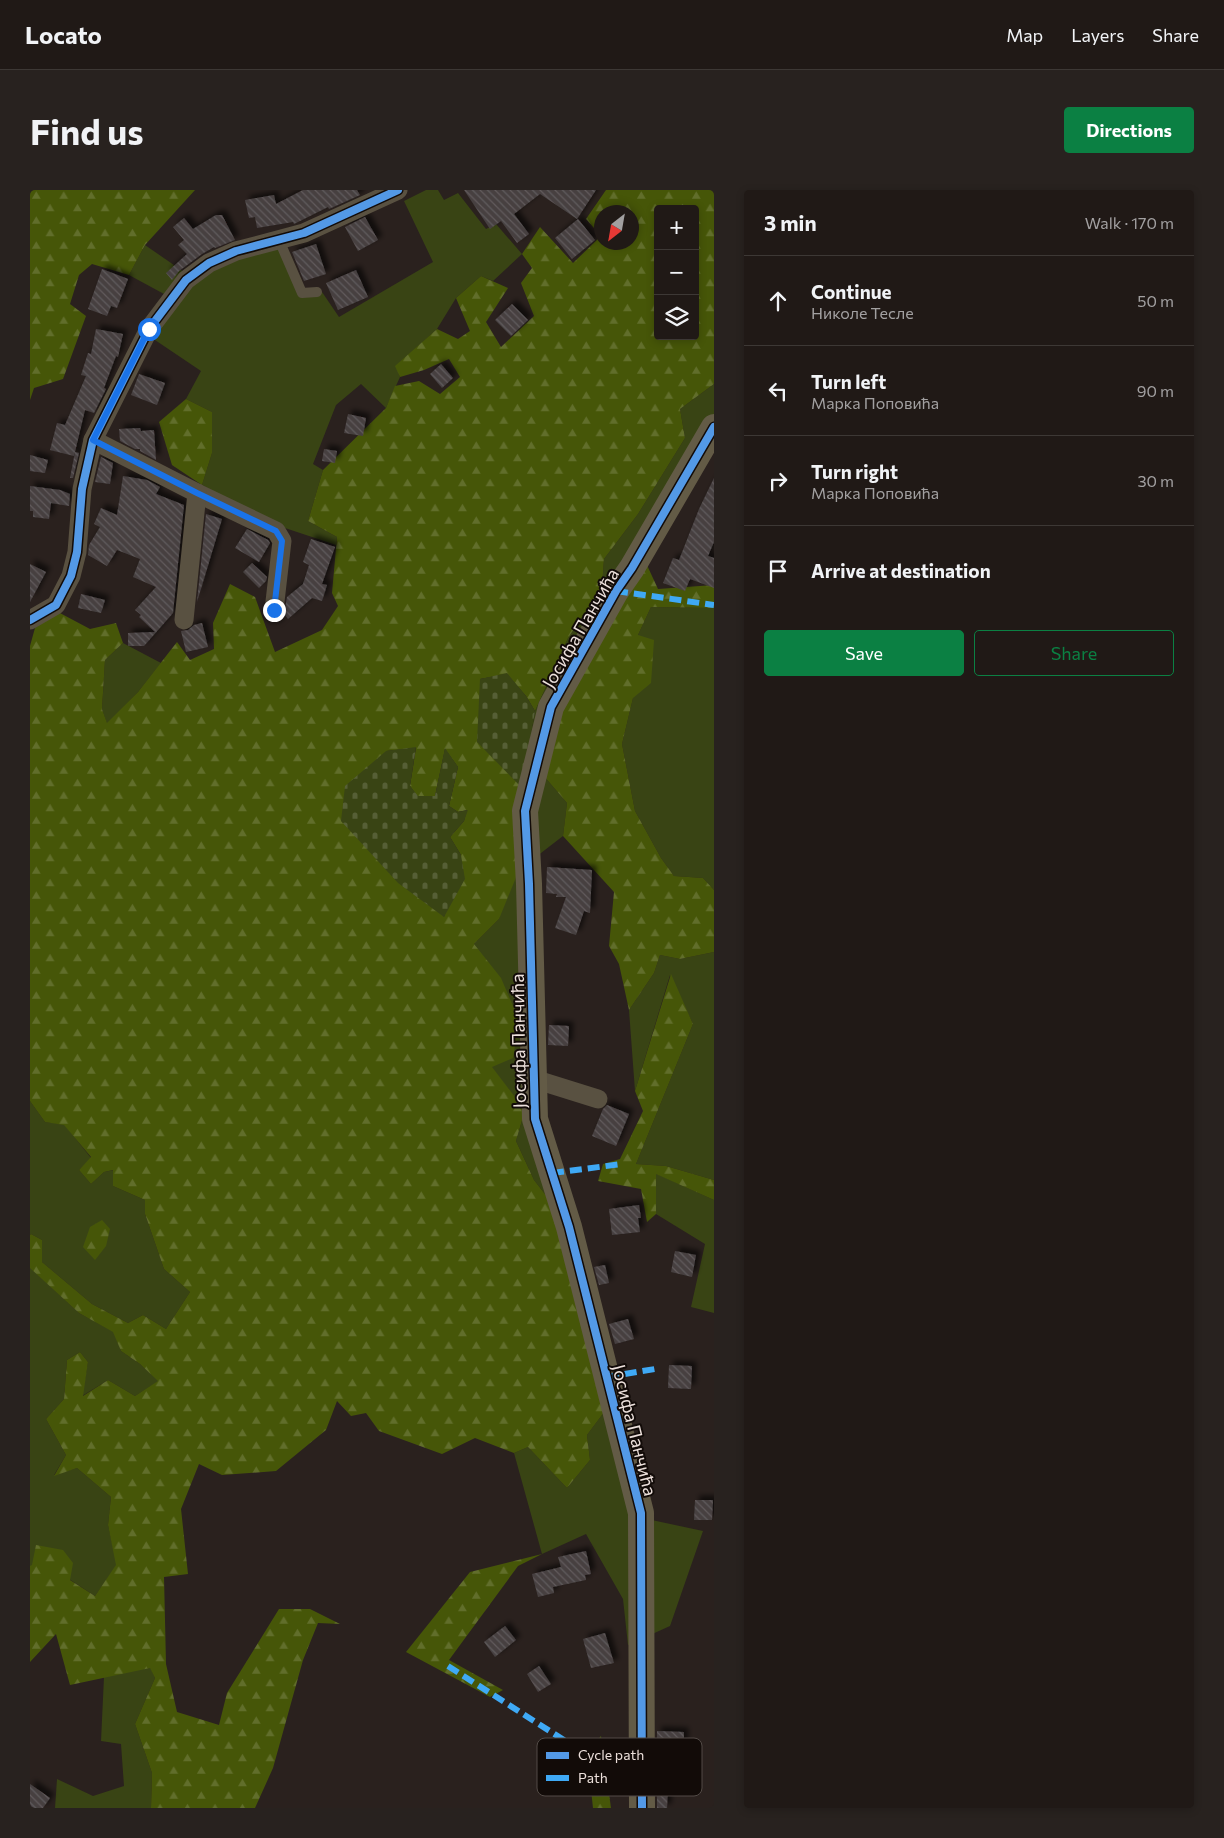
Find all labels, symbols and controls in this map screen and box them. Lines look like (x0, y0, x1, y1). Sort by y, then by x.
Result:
text: Locato (25, 20, 102, 49)
text: Map (1006, 24, 1043, 46)
text: Layers (1071, 24, 1124, 46)
text: Share (1152, 24, 1199, 46)
button: Directions (1064, 107, 1194, 153)
text: Find us (30, 109, 144, 152)
north arrow (594, 205, 639, 250)
map controls (654, 205, 699, 340)
button: + (654, 205, 699, 250)
text: 3 min (764, 210, 817, 235)
text: Walk · 170 m (1085, 213, 1174, 232)
button: − (654, 250, 699, 295)
text: Continue (811, 280, 891, 303)
icon: ahead (764, 287, 792, 315)
text: 50 m (1137, 291, 1174, 310)
button: layers (654, 295, 699, 340)
text: Николе Тесле (811, 303, 914, 322)
route start (138, 318, 161, 341)
text: Turn left (811, 370, 886, 393)
icon: left (764, 377, 792, 405)
text: 90 m (1137, 381, 1174, 400)
text: Марка Поповића (811, 393, 939, 412)
text: Turn right (811, 460, 898, 483)
icon: right (764, 467, 792, 495)
text: 30 m (1137, 471, 1174, 490)
text: Марка Поповића (811, 483, 939, 502)
icon: arrive (764, 557, 792, 585)
text: Arrive at destination (811, 559, 991, 582)
street label: Јосифа Панчића (537, 564, 623, 692)
route end (263, 599, 286, 622)
button: Save (764, 630, 964, 676)
button: Share (974, 630, 1174, 676)
street label: Јосифа Панчића (506, 973, 530, 1109)
street label: Јосифа Панчића (608, 1362, 662, 1498)
legend (537, 1738, 702, 1796)
text: Cycle path (578, 1746, 644, 1763)
text: Path (578, 1769, 608, 1786)

